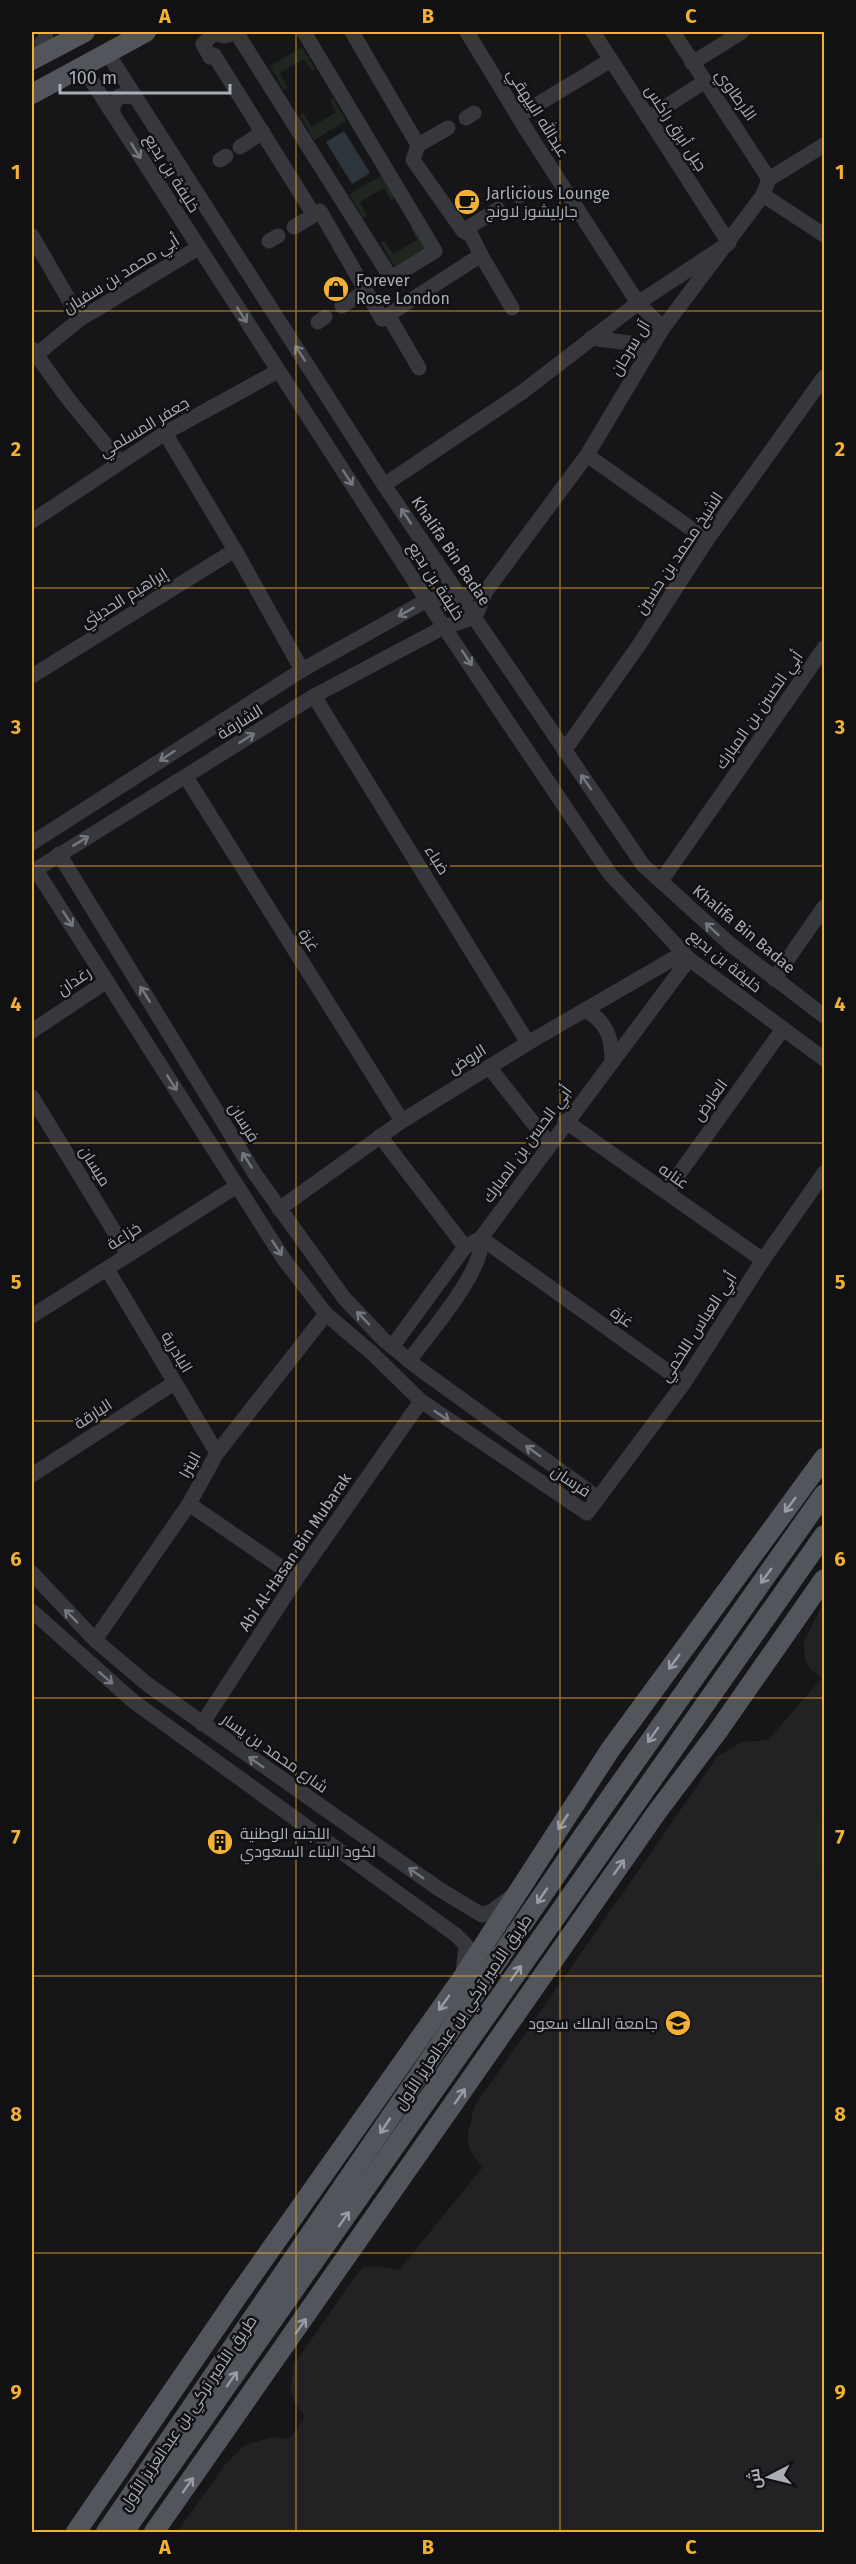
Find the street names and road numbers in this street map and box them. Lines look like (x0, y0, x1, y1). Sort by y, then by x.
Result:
street label: عبدالله البيهقي (500, 65, 574, 163)
street label: الأرطاوي (708, 66, 761, 127)
street label: جبل أبرق راكس (640, 81, 711, 175)
street label: خليفة بن بديع (139, 130, 204, 217)
street label: أبي محمد بن سفيان (59, 231, 185, 321)
street label: آل سرحان (606, 316, 655, 380)
street label: جعفر المسلمي (96, 393, 194, 465)
street label: الشيخ محمد بن حسين (631, 488, 729, 619)
street label: Khalifa Bin Badae (407, 493, 495, 609)
street label: خليفة بن بديع (402, 538, 468, 625)
street label: إبراهيم الحديثي (77, 564, 173, 636)
street label: أبي الحسن بن المبارك (711, 647, 810, 775)
street label: الشارقة (214, 701, 266, 743)
street label: ضباء (421, 842, 453, 878)
street label: Khalifa Bin Badae (689, 881, 799, 977)
street label: غزة (295, 925, 323, 955)
street label: خليفة بن بديع (683, 926, 766, 998)
street label: رغدان (53, 963, 95, 1000)
street label: الروض (444, 1040, 490, 1079)
street label: العارض (689, 1075, 732, 1125)
street label: أبي الحسن بن المبارك (478, 1082, 579, 1208)
street label: فرسان (224, 1099, 263, 1146)
street label: ميسان (74, 1142, 115, 1190)
street label: عنابه (655, 1159, 693, 1193)
street label: خزاعة (103, 1218, 145, 1254)
street label: أبي العباس اللخمي (655, 1269, 744, 1388)
street label: غزة (607, 1302, 637, 1332)
street label: البادرية (157, 1328, 197, 1376)
street label: البارقة (71, 1395, 115, 1433)
street label: البترا (175, 1448, 205, 1482)
street label: فرسان (547, 1461, 594, 1502)
street label: Abi Al-Hasan Bin Mubarak (235, 1469, 356, 1635)
street label: شارع محمد بن يسار (216, 1709, 332, 1798)
street label: طريق الأمير تركي بن عبدالعزيز الأول (390, 1911, 539, 2116)
street label: طريق الأمير تركي بن عبدالعزيز الأول (115, 2312, 264, 2517)

